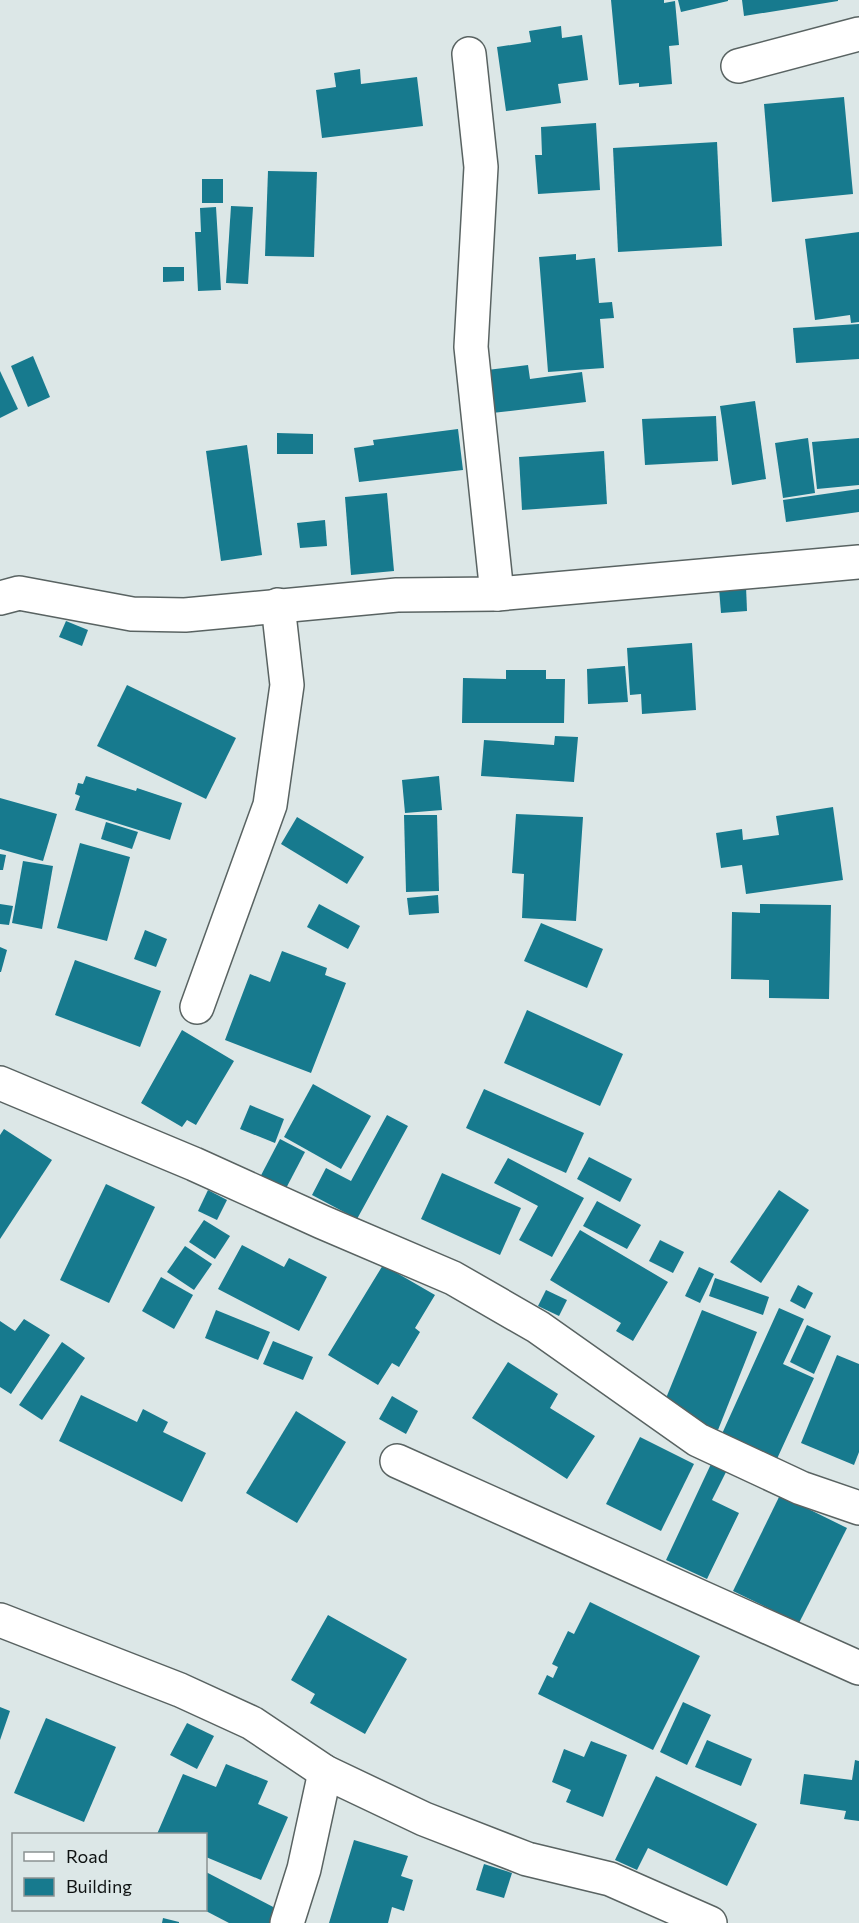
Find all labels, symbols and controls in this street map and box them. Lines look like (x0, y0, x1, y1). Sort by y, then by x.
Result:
legend (12, 1833, 207, 1911)
text: Road (66, 1845, 108, 1867)
text: Building (66, 1875, 132, 1897)

